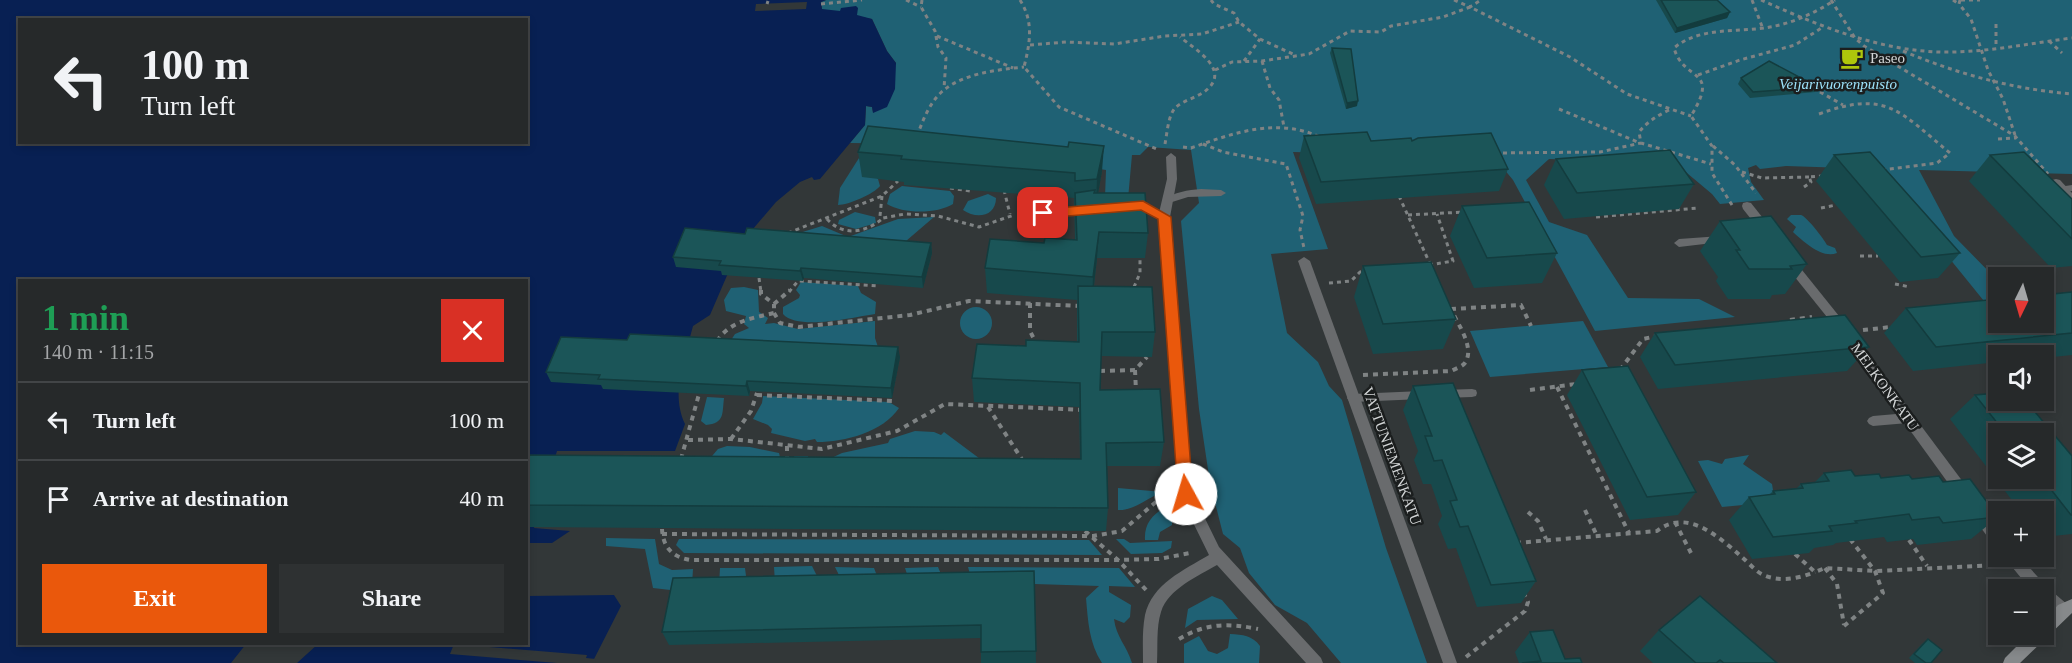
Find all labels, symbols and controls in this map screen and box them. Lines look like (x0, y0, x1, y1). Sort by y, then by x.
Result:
icon: left (42, 42, 120, 120)
text: 100 m (141, 42, 250, 88)
cafe icon: Paseo (1839, 45, 1865, 71)
place label: Paseo (1870, 50, 1905, 66)
park label: Veijarivuorenpuisto (1779, 76, 1897, 92)
text: Turn left (141, 91, 235, 121)
pin (1017, 187, 1068, 238)
icon: arrive (1026, 196, 1059, 229)
north arrow (1988, 267, 2054, 333)
map controls (1988, 267, 2054, 645)
text: 1 min (42, 298, 129, 338)
button: close (441, 299, 504, 362)
street label: MELKONKATU (1848, 340, 1922, 434)
text: 140 m · 11:15 (42, 341, 154, 363)
button: sound (1988, 345, 2054, 411)
street label: VATTUNIEMENKATU (1360, 385, 1424, 527)
icon: left (42, 405, 75, 438)
text: Turn left (93, 408, 176, 433)
text: 100 m (448, 408, 504, 433)
button: layers (1988, 423, 2054, 489)
position arrow (1154, 462, 1218, 526)
icon: arrive (42, 483, 75, 516)
text: Arrive at destination (93, 486, 289, 511)
text: 40 m (459, 486, 504, 511)
button: + (1988, 501, 2054, 567)
button: Exit (42, 564, 267, 633)
button: Share (279, 564, 504, 633)
button: − (1988, 579, 2054, 645)

